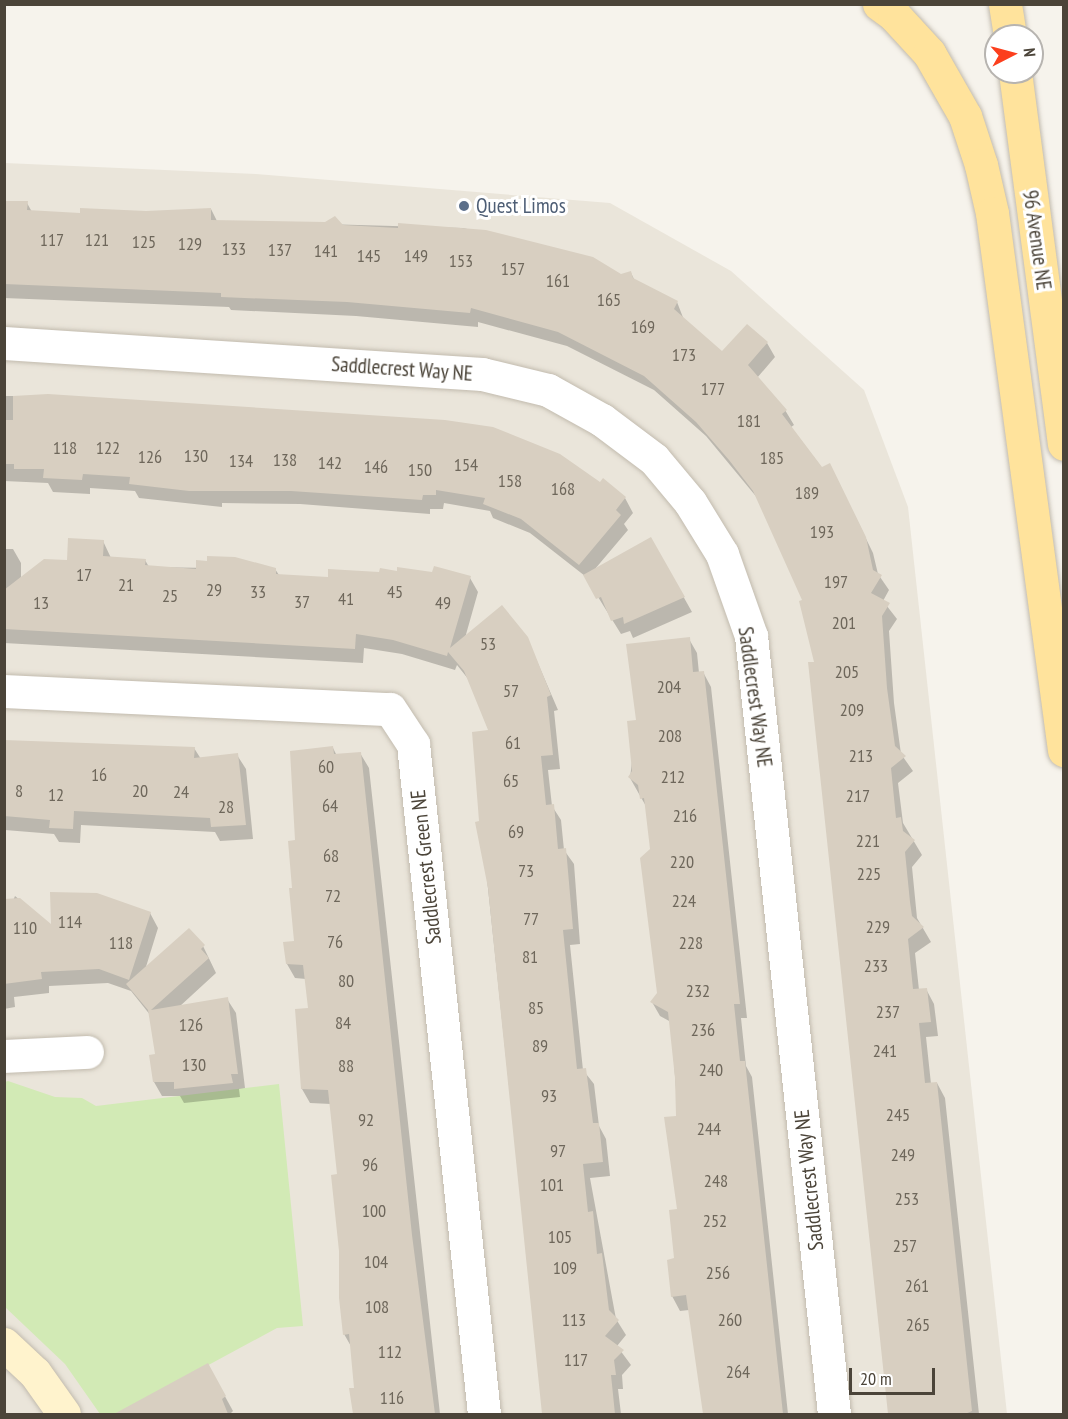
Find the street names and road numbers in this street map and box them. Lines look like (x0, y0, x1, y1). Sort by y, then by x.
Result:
street label: 96 Avenue NE (1017, 188, 1057, 292)
street label: Saddlecrest Way NE (330, 351, 474, 387)
street label: Saddlecrest Way NE (733, 625, 777, 769)
street label: Saddlecrest Green NE (405, 788, 447, 946)
street label: Saddlecrest Way NE (789, 1108, 829, 1252)

